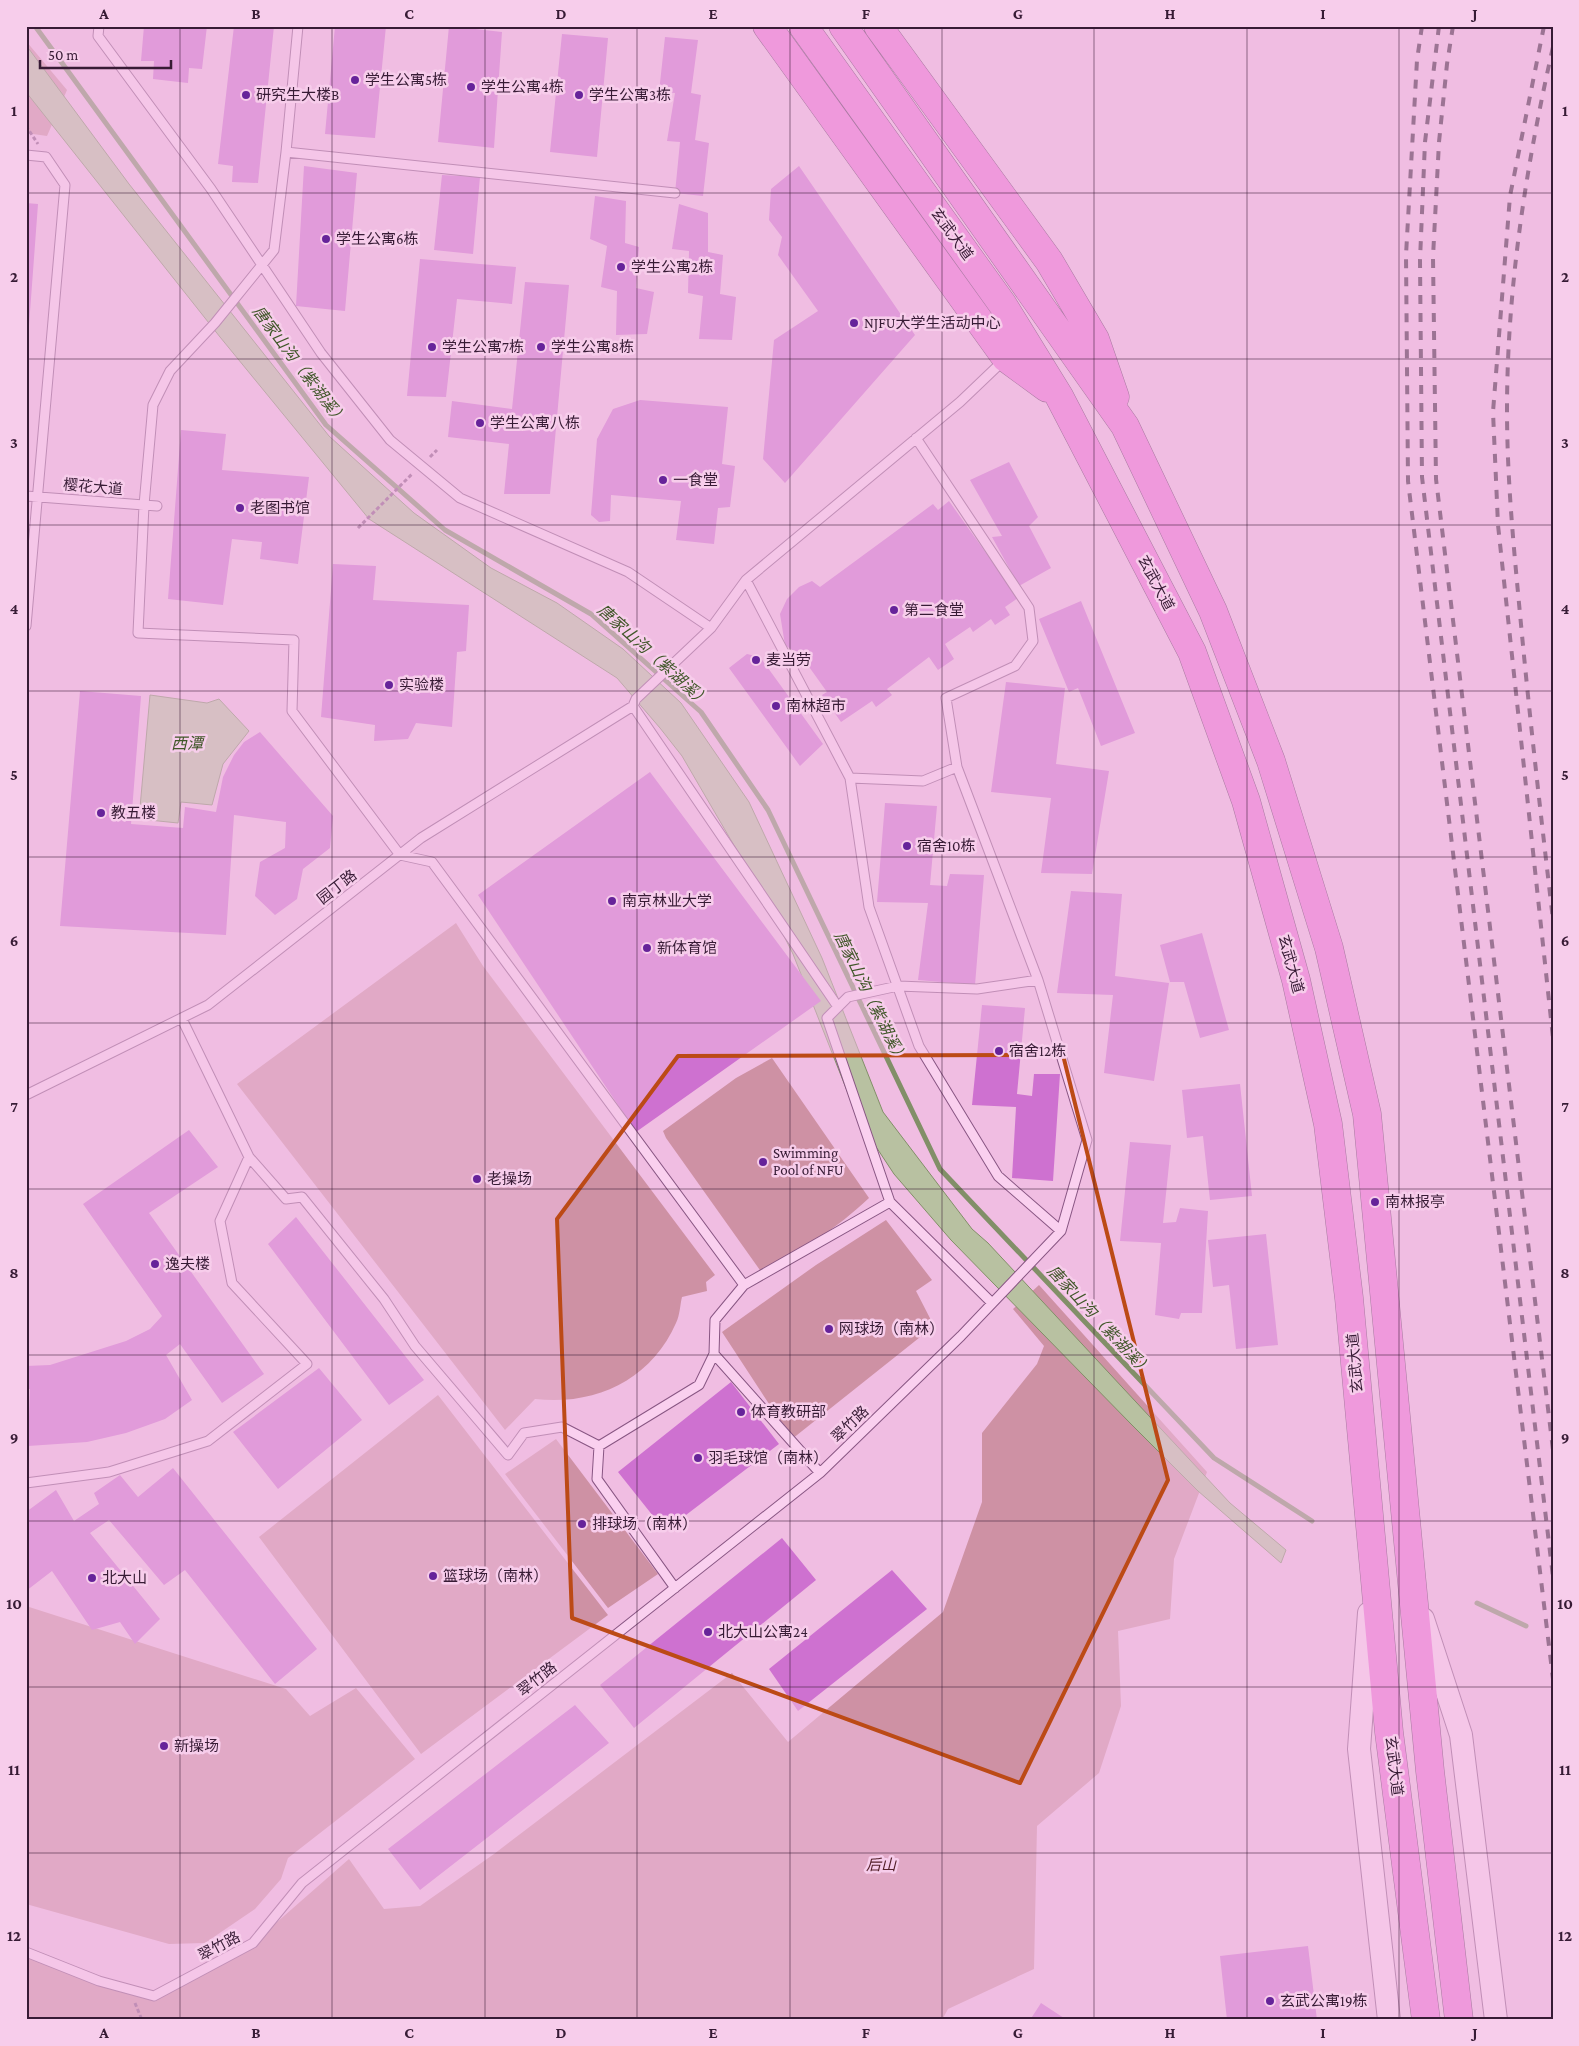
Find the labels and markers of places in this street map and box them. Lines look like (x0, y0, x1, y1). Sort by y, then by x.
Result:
place label: 学生公寓5栋 (365, 71, 447, 88)
marker: 学生公寓5栋 (349, 74, 361, 86)
place label: 学生公寓4栋 (481, 78, 564, 95)
marker: 学生公寓4栋 (465, 81, 477, 93)
place label: 学生公寓3栋 (589, 86, 671, 103)
place label: 研究生大楼B (256, 87, 339, 103)
marker: 研究生大楼B (240, 89, 252, 101)
marker: 学生公寓3栋 (573, 89, 585, 101)
place label: 学生公寓6栋 (336, 230, 419, 247)
marker: 学生公寓6栋 (320, 233, 332, 245)
place label: 学生公寓2栋 (631, 258, 713, 275)
marker: 学生公寓2栋 (615, 261, 627, 273)
place label: NJFU大学生活动中心 (864, 315, 1000, 332)
marker: NJFU大学生活动中心 (848, 317, 860, 329)
place label: 学生公寓7栋 (442, 338, 524, 355)
place label: 学生公寓8栋 (551, 338, 634, 355)
marker: 学生公寓7栋 (426, 341, 438, 353)
marker: 学生公寓8栋 (535, 341, 547, 353)
place label: 学生公寓八栋 (490, 414, 580, 431)
marker: 学生公寓八栋 (474, 417, 486, 429)
place label: 一食堂 (673, 472, 718, 488)
marker: 一食堂 (657, 474, 669, 486)
place label: 老图书馆 (250, 500, 310, 516)
marker: 老图书馆 (234, 502, 246, 514)
place label: 第二食堂 (904, 602, 964, 618)
marker: 第二食堂 (888, 604, 900, 616)
place label: 麦当劳 (766, 652, 811, 668)
marker: 麦当劳 (750, 654, 762, 666)
place label: 实验楼 (399, 677, 444, 693)
marker: 实验楼 (383, 679, 395, 691)
place label: 南林超市 (786, 698, 846, 714)
marker: 南林超市 (770, 700, 782, 712)
place label: 教五楼 (111, 805, 156, 821)
marker: 教五楼 (95, 807, 107, 819)
place label: 宿舍10栋 (917, 837, 975, 854)
marker: 宿舍10栋 (901, 840, 913, 852)
place label: 南京林业大学 (622, 893, 712, 909)
marker: 南京林业大学 (606, 895, 618, 907)
place label: 新体育馆 (657, 940, 717, 956)
marker: 新体育馆 (641, 942, 653, 954)
place label: 宿舍12栋 (1009, 1042, 1066, 1059)
marker: 宿舍12栋 (993, 1045, 1005, 1057)
place label: Swimming Pool of NFU (773, 1145, 844, 1178)
marker: Swimming Pool of NFU (757, 1156, 769, 1168)
place label: 老操场 (487, 1171, 532, 1187)
marker: 老操场 (471, 1173, 483, 1185)
place label: 南林报亭 (1385, 1194, 1445, 1210)
marker: 南林报亭 (1369, 1196, 1381, 1208)
place label: 逸夫楼 (165, 1256, 210, 1272)
marker: 逸夫楼 (149, 1258, 161, 1270)
place label: 网球场（南林） (839, 1321, 944, 1337)
marker: 网球场（南林） (823, 1323, 835, 1335)
place label: 体育教研部 (751, 1404, 826, 1420)
marker: 体育教研部 (735, 1406, 747, 1418)
place label: 羽毛球馆（南林） (708, 1450, 828, 1466)
marker: 羽毛球馆（南林） (692, 1452, 704, 1464)
place label: 排球场（南林） (592, 1516, 697, 1532)
marker: 排球场（南林） (576, 1518, 588, 1530)
place label: 篮球场（南林） (443, 1568, 548, 1584)
place label: 北大山 (102, 1569, 147, 1586)
marker: 篮球场（南林） (427, 1570, 439, 1582)
marker: 北大山 (86, 1572, 98, 1584)
place label: 北大山公寓24 (718, 1623, 808, 1640)
marker: 北大山公寓24 (702, 1626, 714, 1638)
place label: 新操场 (174, 1738, 219, 1754)
marker: 新操场 (158, 1740, 170, 1752)
place label: 玄武公寓19栋 (1280, 1992, 1368, 2009)
marker: 玄武公寓19栋 (1264, 1995, 1276, 2007)

